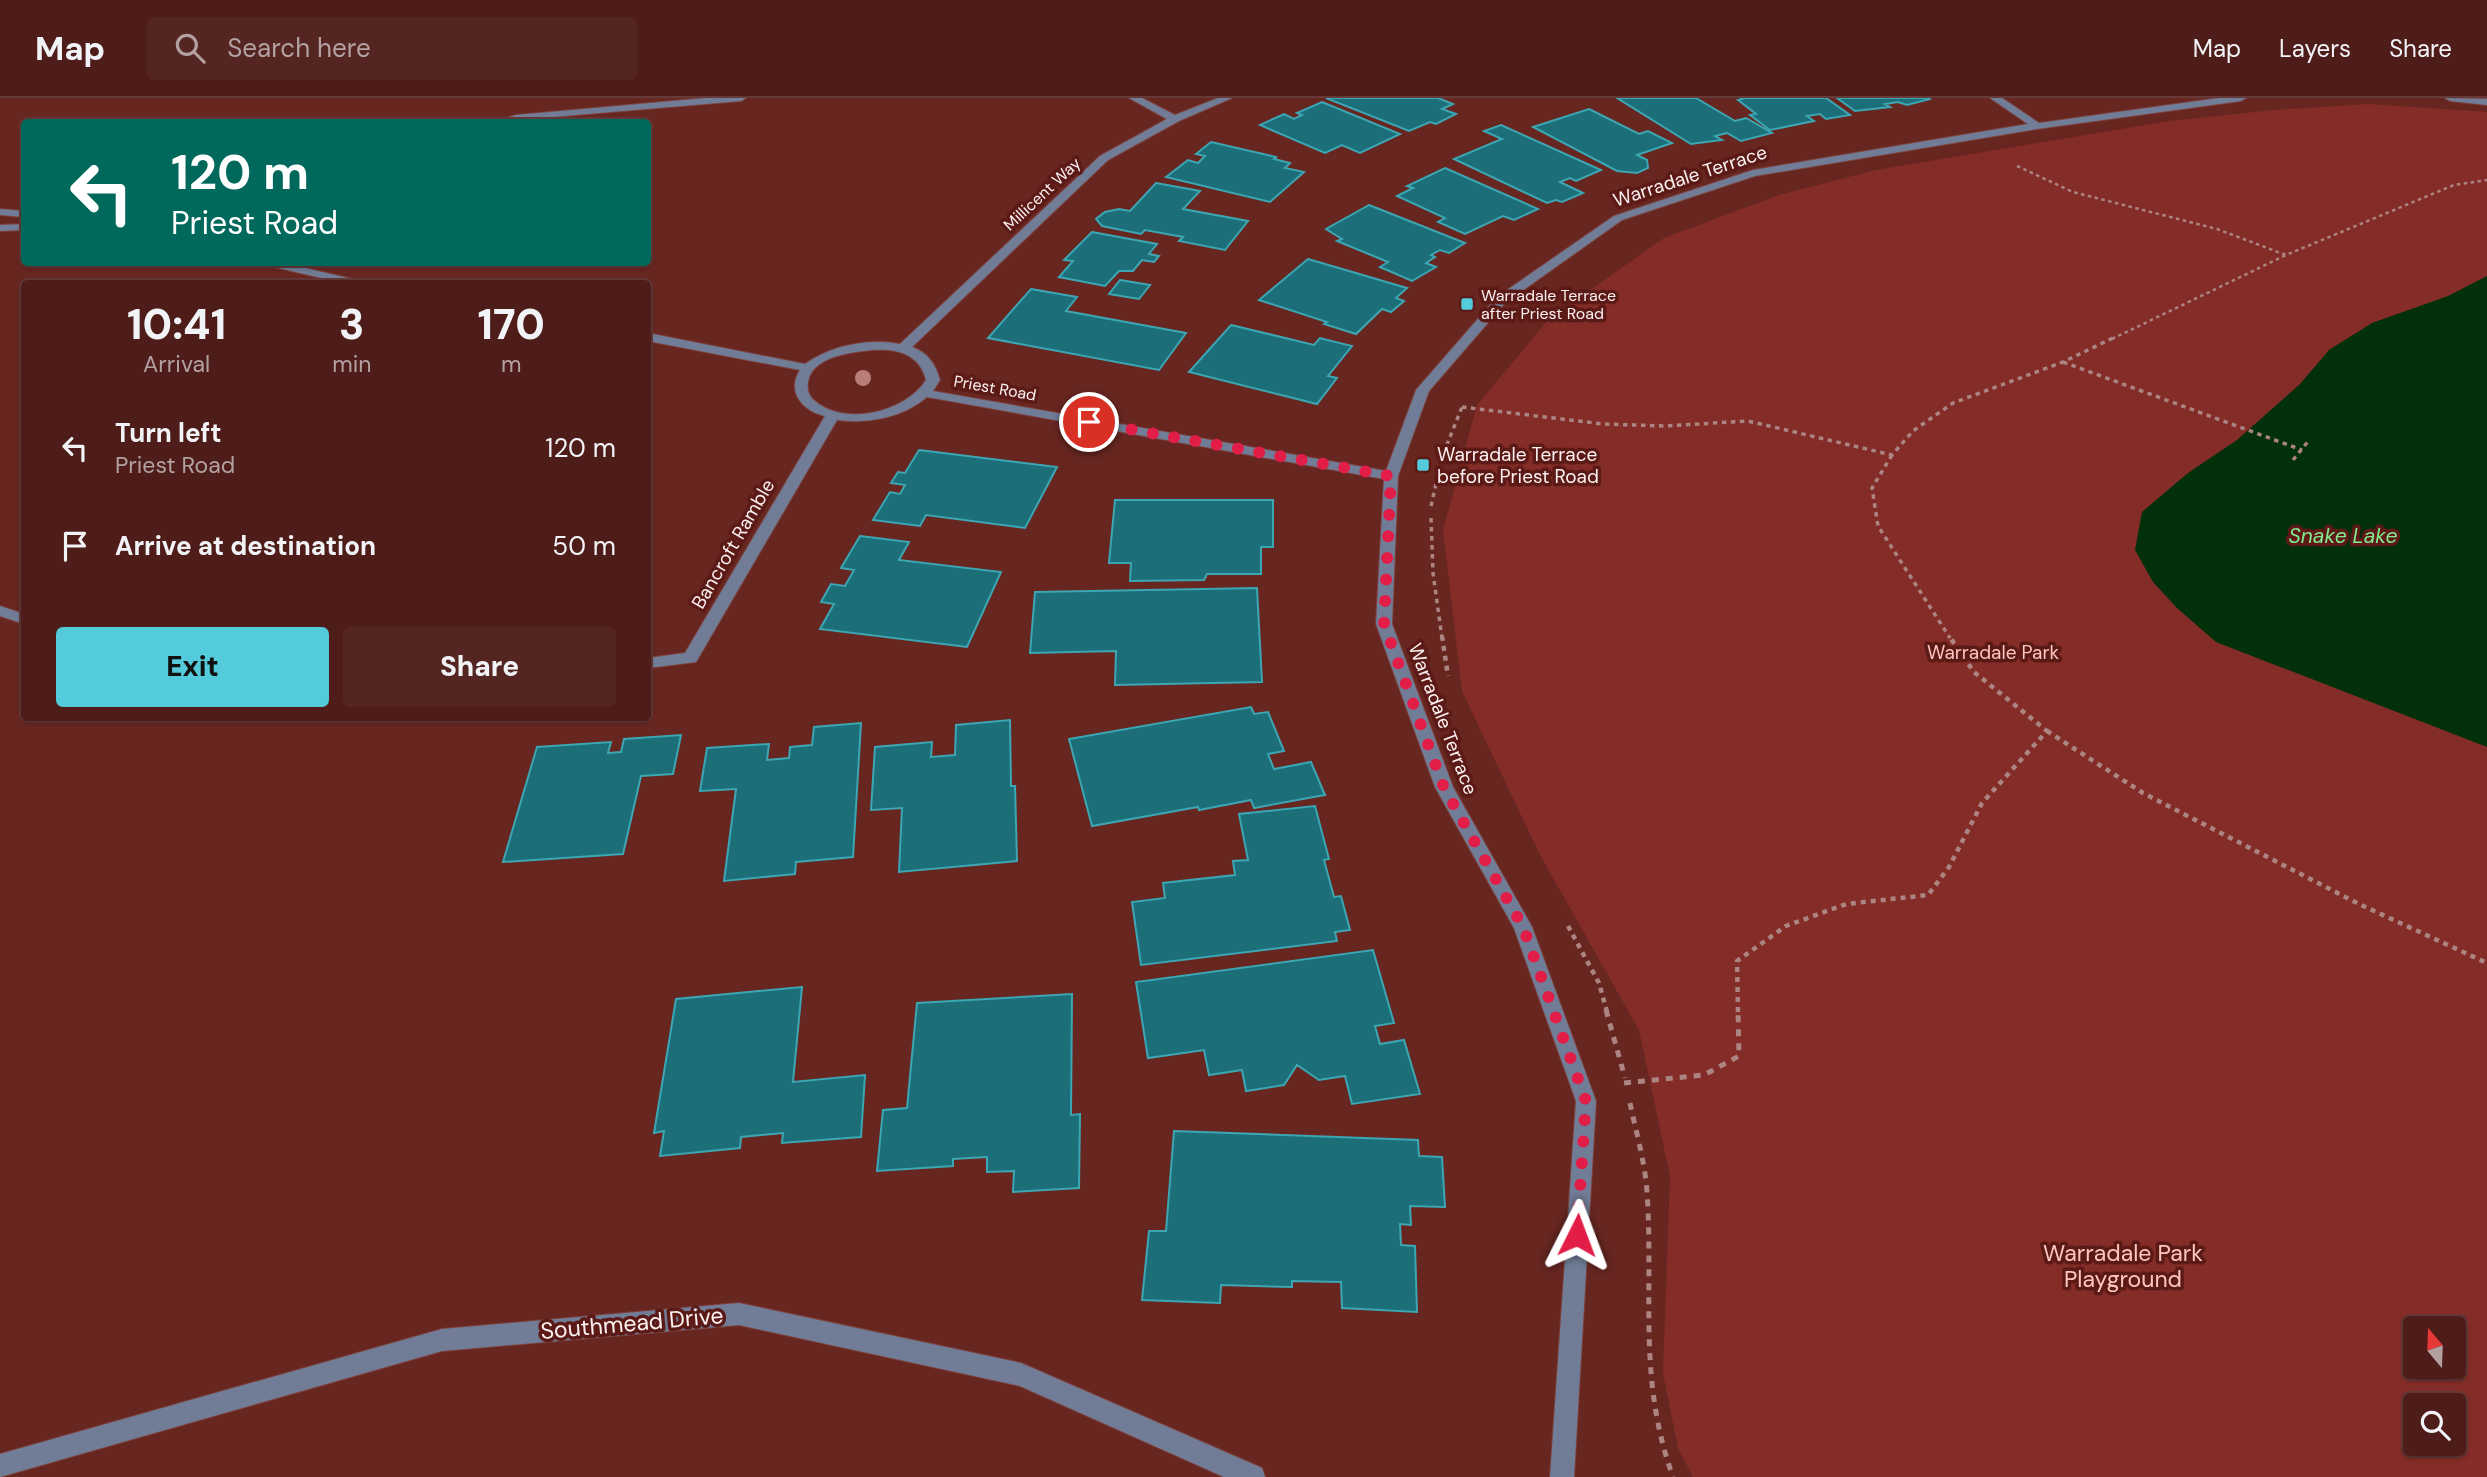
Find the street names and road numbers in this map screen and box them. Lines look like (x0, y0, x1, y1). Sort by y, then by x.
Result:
street label: Warradale Terrace (1610, 139, 1770, 213)
street label: Millicent Way (999, 153, 1085, 235)
street label: Priest Road (952, 370, 1038, 406)
street label: Bancroft Ramble (686, 475, 780, 613)
street label: Warradale Terrace (1403, 640, 1483, 798)
street label: Southmead Drive (539, 1300, 725, 1346)

